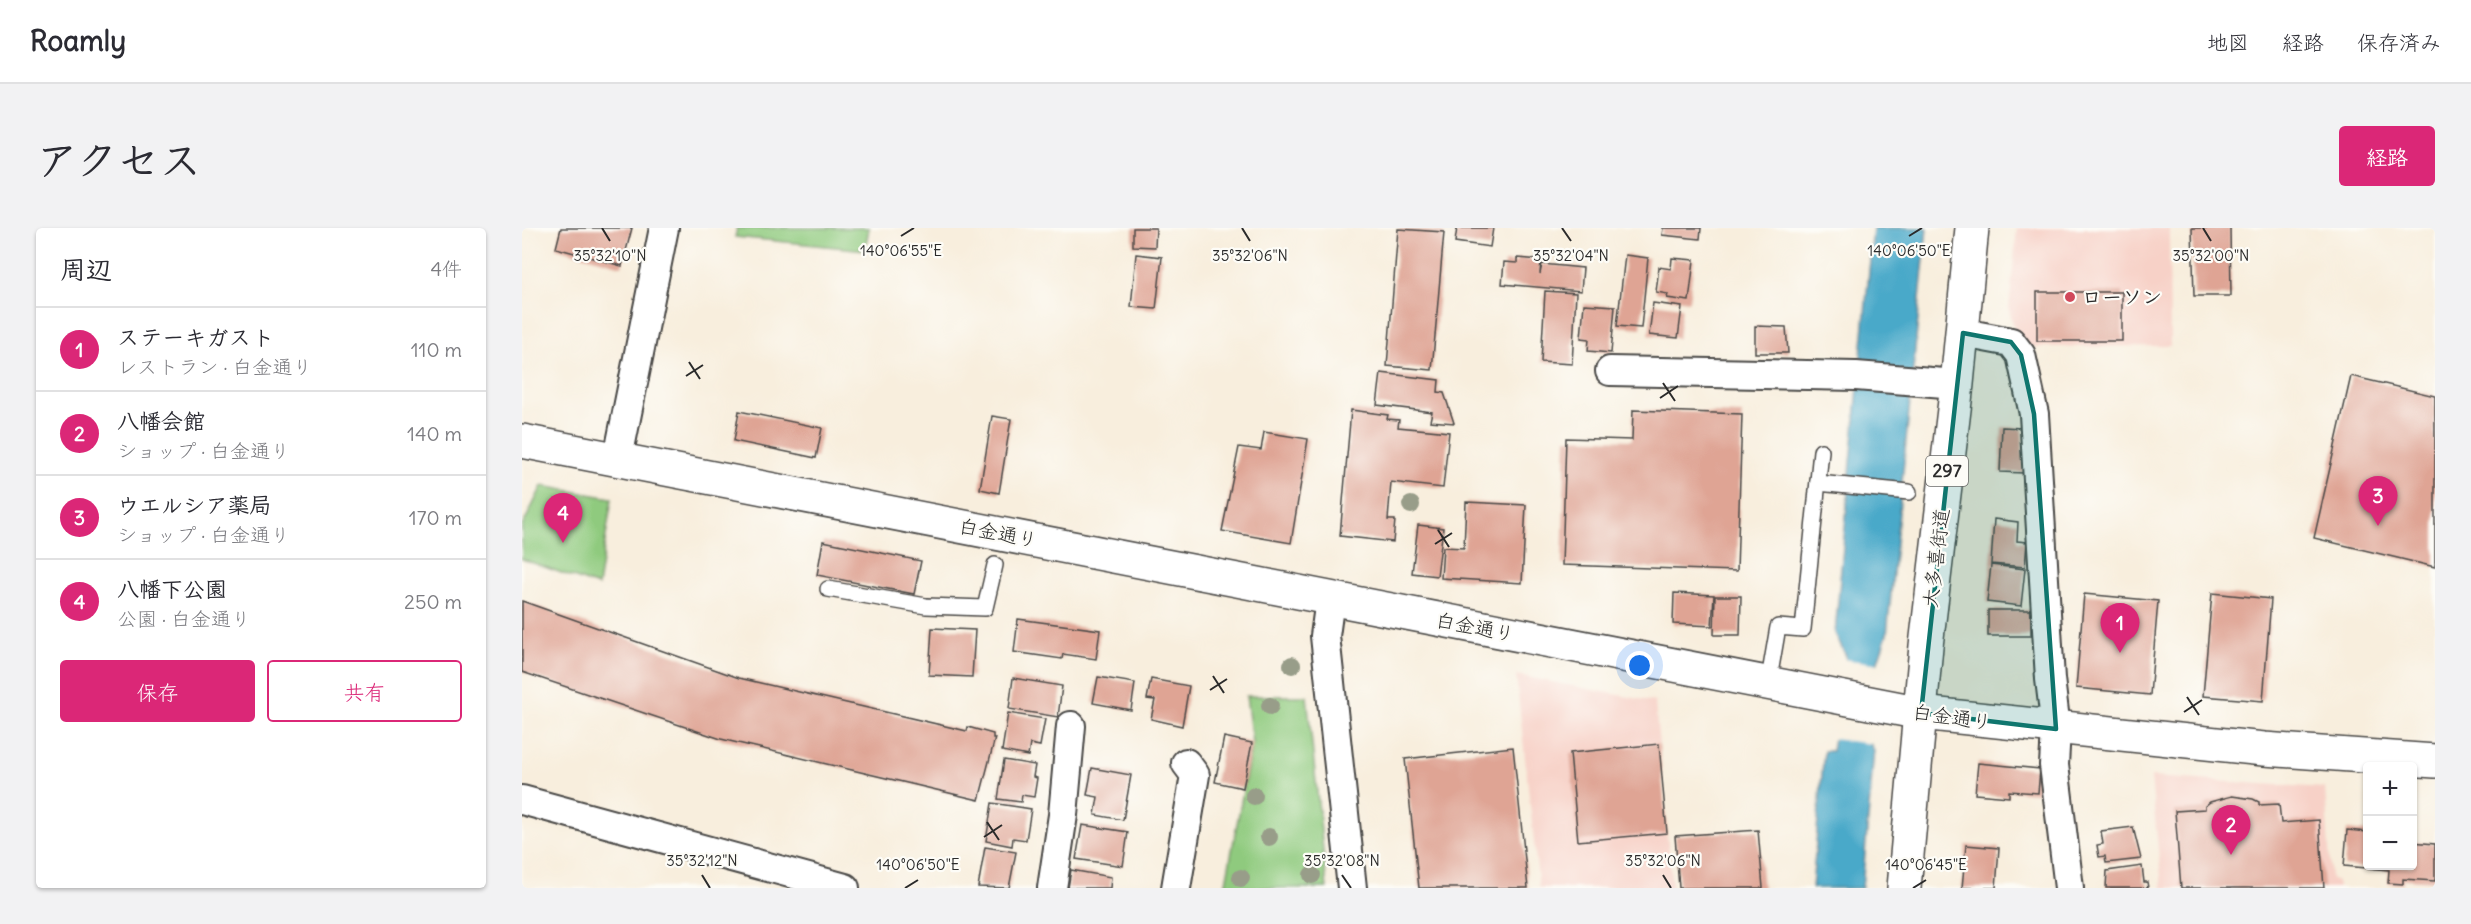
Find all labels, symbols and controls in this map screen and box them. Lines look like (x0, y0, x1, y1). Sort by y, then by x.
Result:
text: Roamly (30, 23, 126, 59)
text: 地図 (2207, 29, 2249, 56)
text: 経路 (2282, 29, 2324, 56)
text: 保存済み (2357, 29, 2441, 56)
button: 経路 (2339, 126, 2435, 186)
text: アクセス (36, 134, 201, 186)
text: 140°06'55"E (860, 241, 942, 260)
text: 140°06'50"E (1867, 241, 1951, 260)
text: 35°32'10"N (573, 246, 647, 265)
text: 35°32'06"N (1212, 246, 1288, 265)
text: 35°32'04"N (1533, 246, 1609, 265)
text: 35°32'00"N (2173, 246, 2249, 265)
text: 周辺 (60, 253, 112, 286)
text: 4件 (430, 256, 462, 281)
place label: ローソン (2082, 284, 2162, 309)
marker: ローソン (2063, 290, 2077, 304)
text: ステーキガスト (117, 323, 275, 351)
text: 1 (76, 337, 83, 362)
text: 110 m (411, 337, 462, 362)
text: レストラン · 白金通り (117, 354, 313, 379)
text: 八幡会館 (117, 407, 205, 435)
text: 2 (74, 421, 85, 446)
text: 140 m (407, 421, 462, 446)
text: ショップ · 白金通り (117, 438, 290, 463)
road number: 297 (1926, 456, 1968, 486)
pin: 3 (2358, 476, 2398, 526)
text: ウエルシア薬局 (117, 491, 271, 519)
pin: 4 (544, 494, 582, 543)
text: 3 (74, 505, 85, 530)
text: 170 m (409, 505, 462, 530)
street label: 大多喜街道 (1917, 507, 1954, 609)
street label: 白金通り (956, 513, 1040, 552)
text: ショップ · 白金通り (117, 522, 290, 547)
text: 八幡下公園 (117, 575, 227, 603)
text: 4 (74, 589, 85, 614)
text: 250 m (404, 589, 462, 614)
pin: 1 (2100, 604, 2140, 653)
text: 公園 · 白金通り (117, 606, 251, 631)
street label: 白金通り (1433, 607, 1517, 646)
your location (1625, 651, 1654, 680)
button: 保存 (60, 660, 255, 722)
button: 共有 (267, 660, 462, 722)
street label: 白金通り (1911, 699, 1993, 734)
map controls (2363, 762, 2417, 870)
button: + (2363, 762, 2417, 816)
pin: 2 (2212, 806, 2250, 855)
button: − (2363, 816, 2417, 870)
text: 35°32'12"N (666, 851, 738, 870)
text: 35°32'08"N (1304, 851, 1380, 870)
text: 35°32'06"N (1625, 851, 1701, 870)
text: 140°06'50"E (876, 855, 960, 874)
text: 140°06'45"E (1885, 855, 1967, 874)

